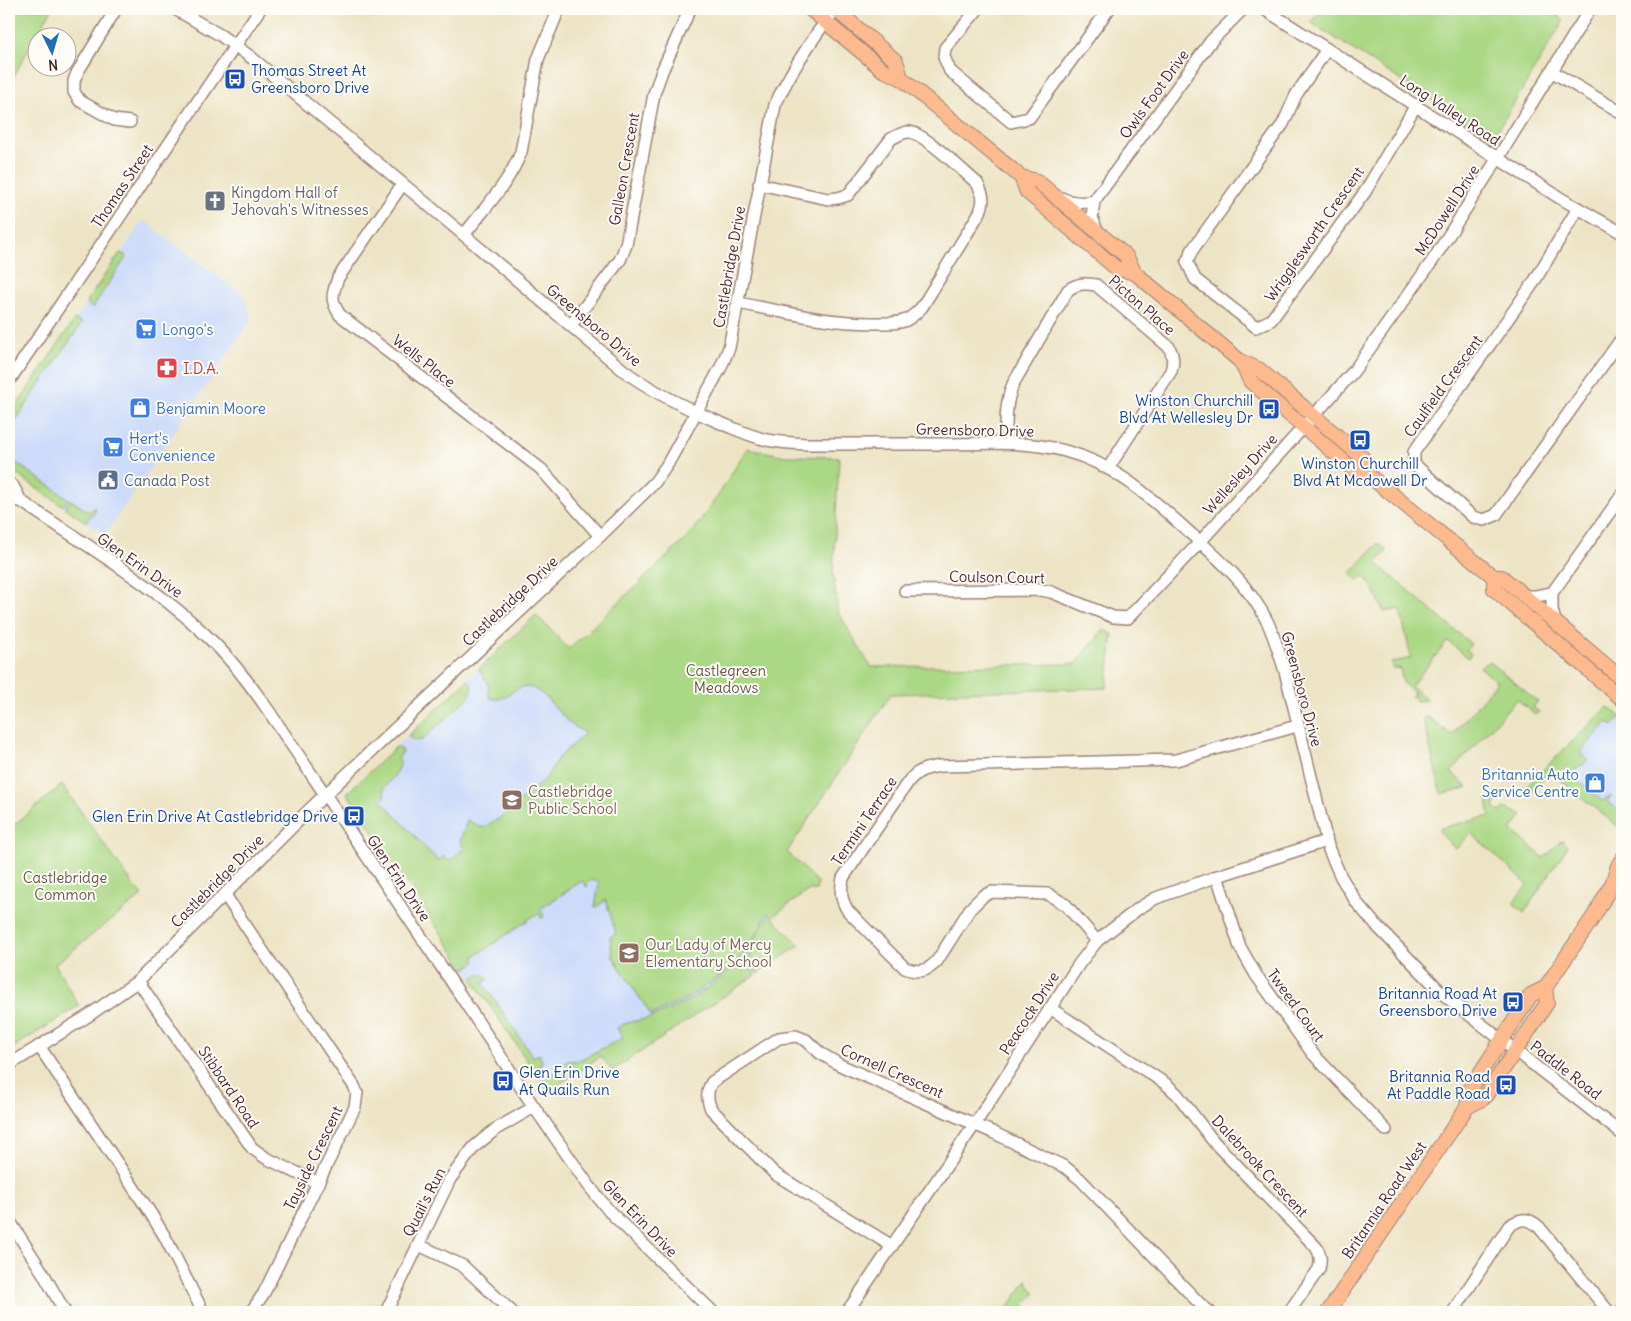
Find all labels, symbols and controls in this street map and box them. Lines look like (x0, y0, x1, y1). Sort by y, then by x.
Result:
north arrow (28, 28, 78, 78)
street label: Owls Foot Drive (1115, 46, 1193, 142)
text: N (48, 56, 59, 74)
place label: Thomas Street At Greensboro Drive (251, 61, 369, 97)
bus stop icon: Thomas Street At Greensboro Drive (223, 67, 247, 91)
street label: Long Valley Road (1396, 70, 1504, 150)
street label: Galleon Crescent (605, 111, 643, 227)
street label: Thomas Street (87, 140, 157, 232)
street label: McDowell Drive (1411, 161, 1483, 259)
street label: Wrigglesworth Crescent (1260, 163, 1368, 305)
place label: Kingdom Hall of Jehovah's Witnesses (231, 183, 369, 219)
church icon: Kingdom Hall of Jehovah's Witnesses (203, 189, 227, 213)
street label: Castlebridge Drive (709, 204, 749, 330)
street label: Picton Place (1105, 271, 1179, 339)
street label: Greensboro Drive (543, 280, 645, 370)
supermarket icon: Longo's (134, 317, 158, 341)
place label: Longo's (162, 320, 214, 339)
street label: Wells Place (389, 331, 459, 391)
street label: Caulfield Crescent (1399, 331, 1487, 441)
pharmacy icon: I.D.A. (155, 356, 179, 380)
place label: I.D.A. (183, 359, 219, 378)
place label: Winston Churchill Blvd At Wellesley Dr (1119, 391, 1253, 427)
shop icon: Benjamin Moore (128, 396, 152, 420)
bus stop icon: Winston Churchill Blvd At Wellesley Dr (1257, 397, 1281, 421)
place label: Benjamin Moore (156, 399, 266, 418)
street label: Greensboro Drive (916, 419, 1034, 441)
bus stop icon: Winston Churchill Blvd At Mcdowell Dr (1348, 428, 1372, 452)
place label: Hert's Convenience (129, 429, 215, 465)
street label: Wellesley Drive (1199, 430, 1281, 518)
supermarket icon: Hert's Convenience (101, 435, 125, 459)
place label: Winston Churchill Blvd At Mcdowell Dr (1293, 454, 1427, 490)
public building icon: Canada Post (96, 468, 120, 492)
place label: Canada Post (124, 471, 209, 490)
street label: Glen Erin Drive (93, 528, 187, 602)
street label: Castlebridge Drive (458, 552, 562, 650)
street label: Coulson Court (949, 567, 1045, 587)
street label: Greensboro Drive (1278, 629, 1326, 749)
park label: Castlegreen Meadows (686, 661, 767, 697)
place label: Britannia Auto Service Centre (1481, 765, 1579, 801)
shop icon: Britannia Auto Service Centre (1583, 771, 1607, 795)
street label: Termini Terrace (827, 773, 901, 869)
place label: Castlebridge Public School (528, 782, 617, 818)
school or university icon: Castlebridge Public School (500, 788, 524, 812)
bus stop icon: Glen Erin Drive At Castlebridge Drive (342, 804, 366, 828)
place label: Glen Erin Drive At Castlebridge Drive (92, 807, 338, 826)
street label: Castlebridge Drive (167, 831, 267, 931)
street label: Glen Erin Drive (363, 831, 435, 925)
park label: Castlebridge Common (23, 868, 107, 904)
place label: Our Lady of Mercy Elementary School (645, 935, 772, 971)
school or university icon: Our Lady of Mercy Elementary School (617, 941, 641, 965)
street label: Tweed Court (1263, 965, 1329, 1045)
street label: Peacock Drive (995, 968, 1063, 1058)
place label: Britannia Road At Greensboro Drive (1378, 984, 1497, 1020)
bus stop icon: Britannia Road At Greensboro Drive (1501, 990, 1525, 1014)
street label: Paddle Road (1527, 1036, 1605, 1104)
street label: Cornell Crescent (838, 1040, 946, 1102)
street label: Stibbard Road (195, 1042, 264, 1132)
place label: Glen Erin Drive At Quails Run (519, 1063, 619, 1099)
place label: Britannia Road At Paddle Road (1387, 1067, 1490, 1103)
bus stop icon: Glen Erin Drive At Quails Run (491, 1069, 515, 1093)
bus stop icon: Britannia Road At Paddle Road (1494, 1073, 1518, 1097)
street label: Tayside Crescent (279, 1103, 347, 1213)
street label: Dalebrook Crescent (1208, 1111, 1312, 1221)
street label: Britannia Road West (1338, 1138, 1430, 1262)
street label: Quail's Run (398, 1164, 450, 1240)
street label: Glen Erin Drive (598, 1175, 682, 1261)

